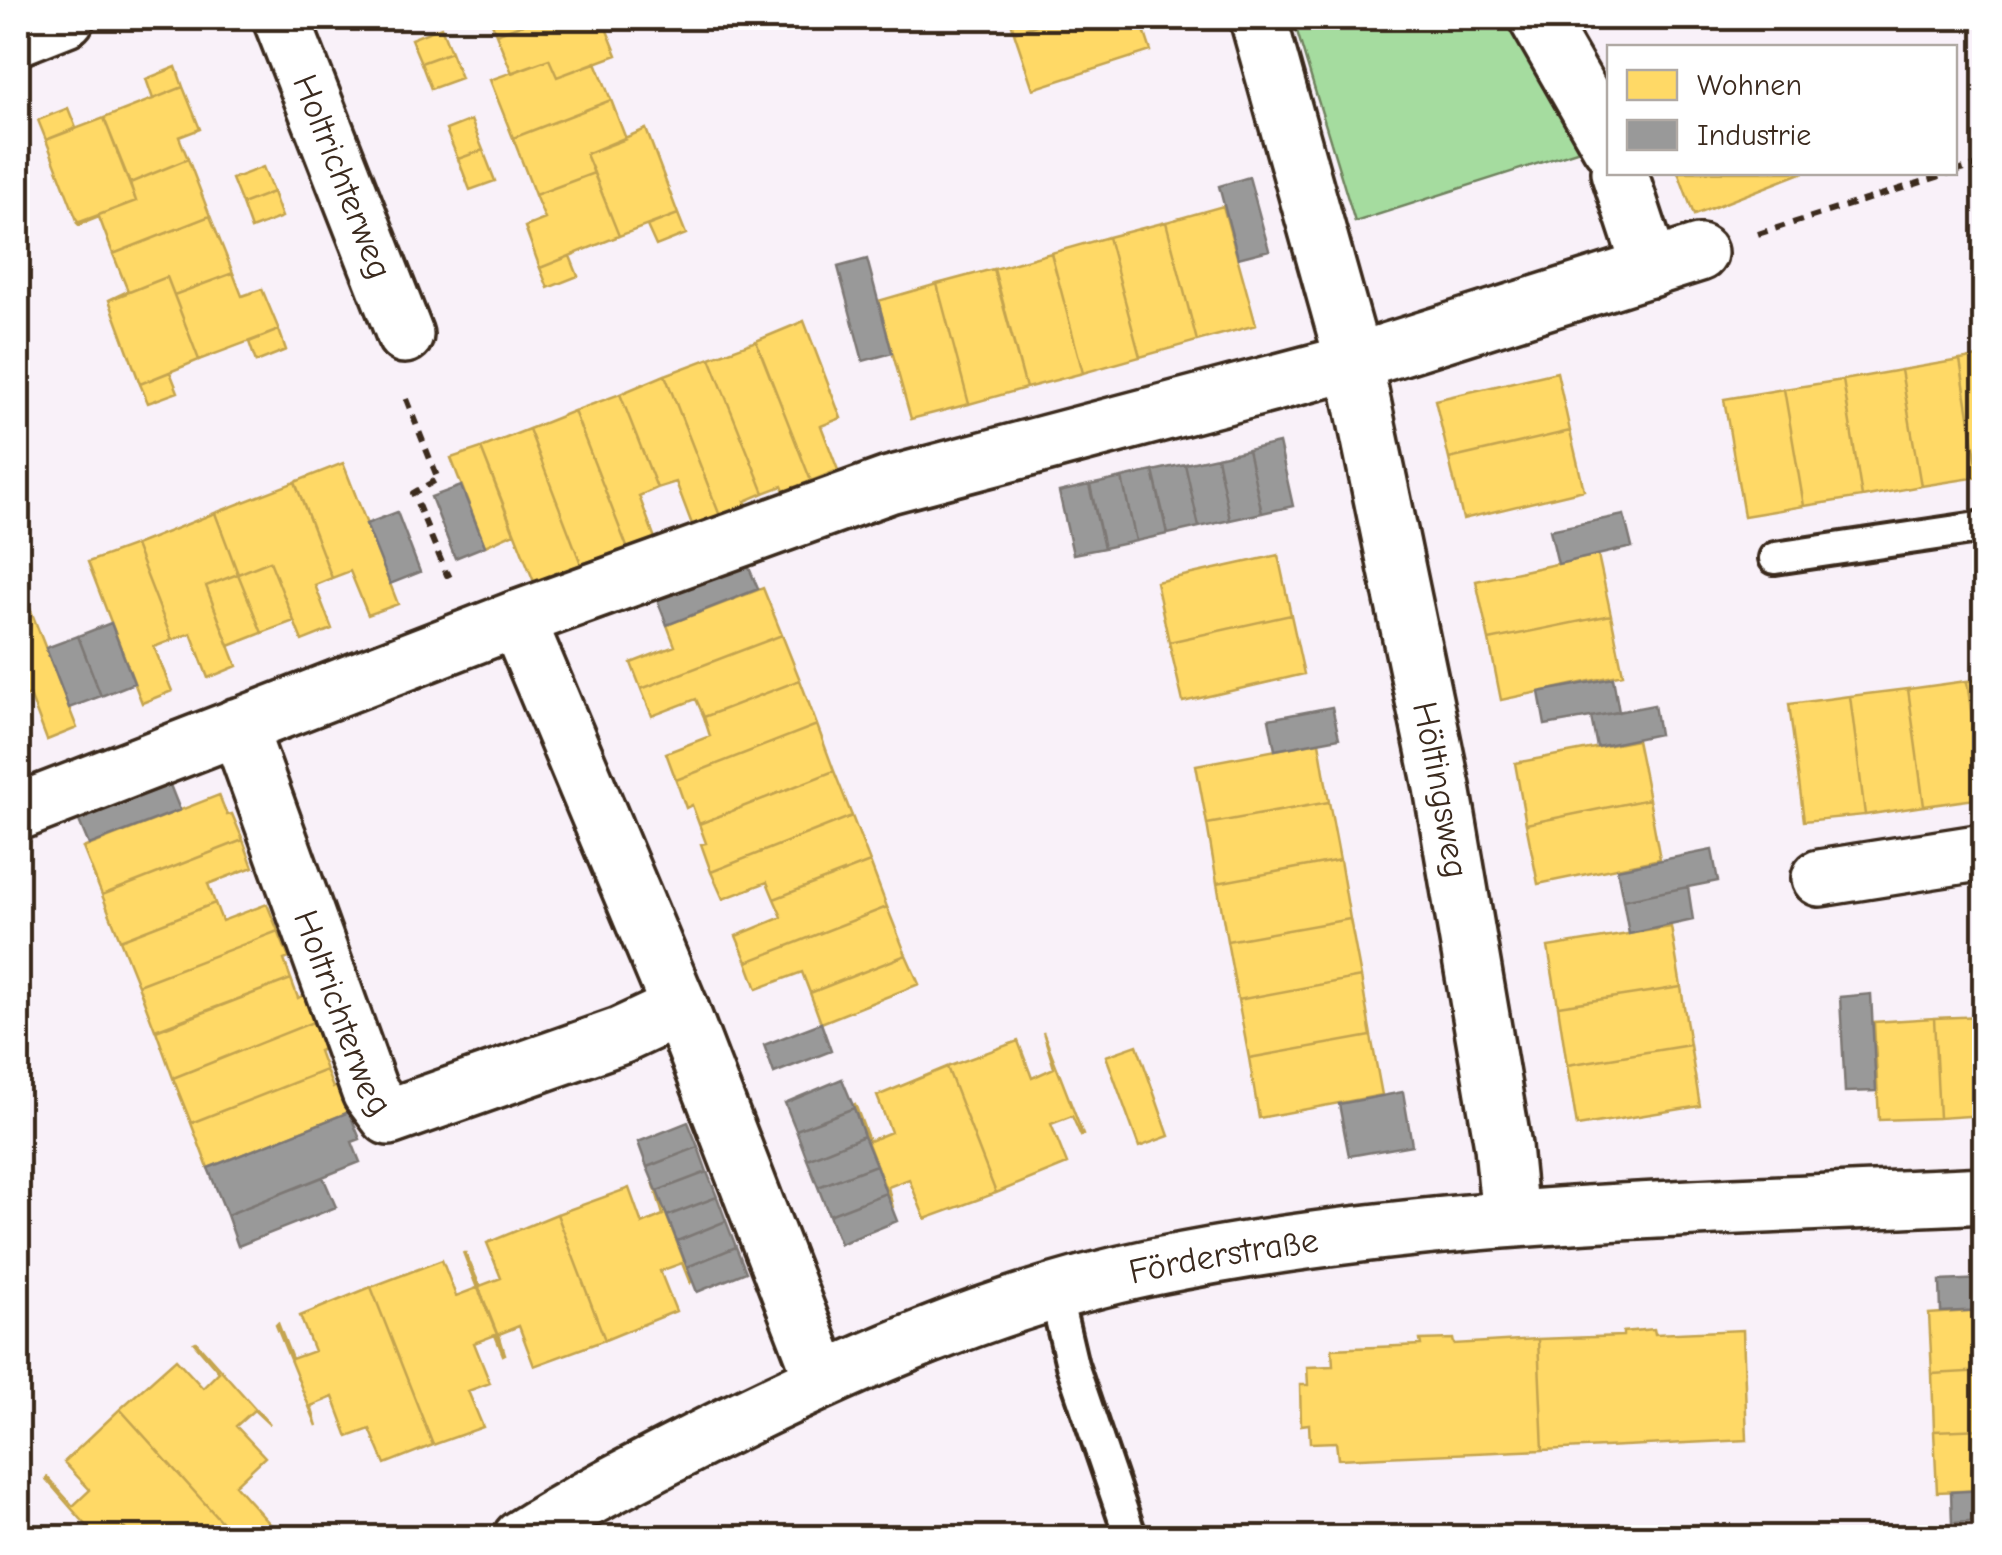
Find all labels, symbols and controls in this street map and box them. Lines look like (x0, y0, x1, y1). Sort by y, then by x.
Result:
legend (1607, 45, 1957, 175)
street label: Holtrichterweg (285, 68, 401, 284)
text: Wohnen (1697, 68, 1802, 103)
text: Industrie (1697, 118, 1811, 153)
street label: Höltingsweg (1404, 698, 1478, 881)
street label: Holtrichterweg (286, 904, 401, 1123)
street label: Förderstraße (1125, 1219, 1321, 1292)

